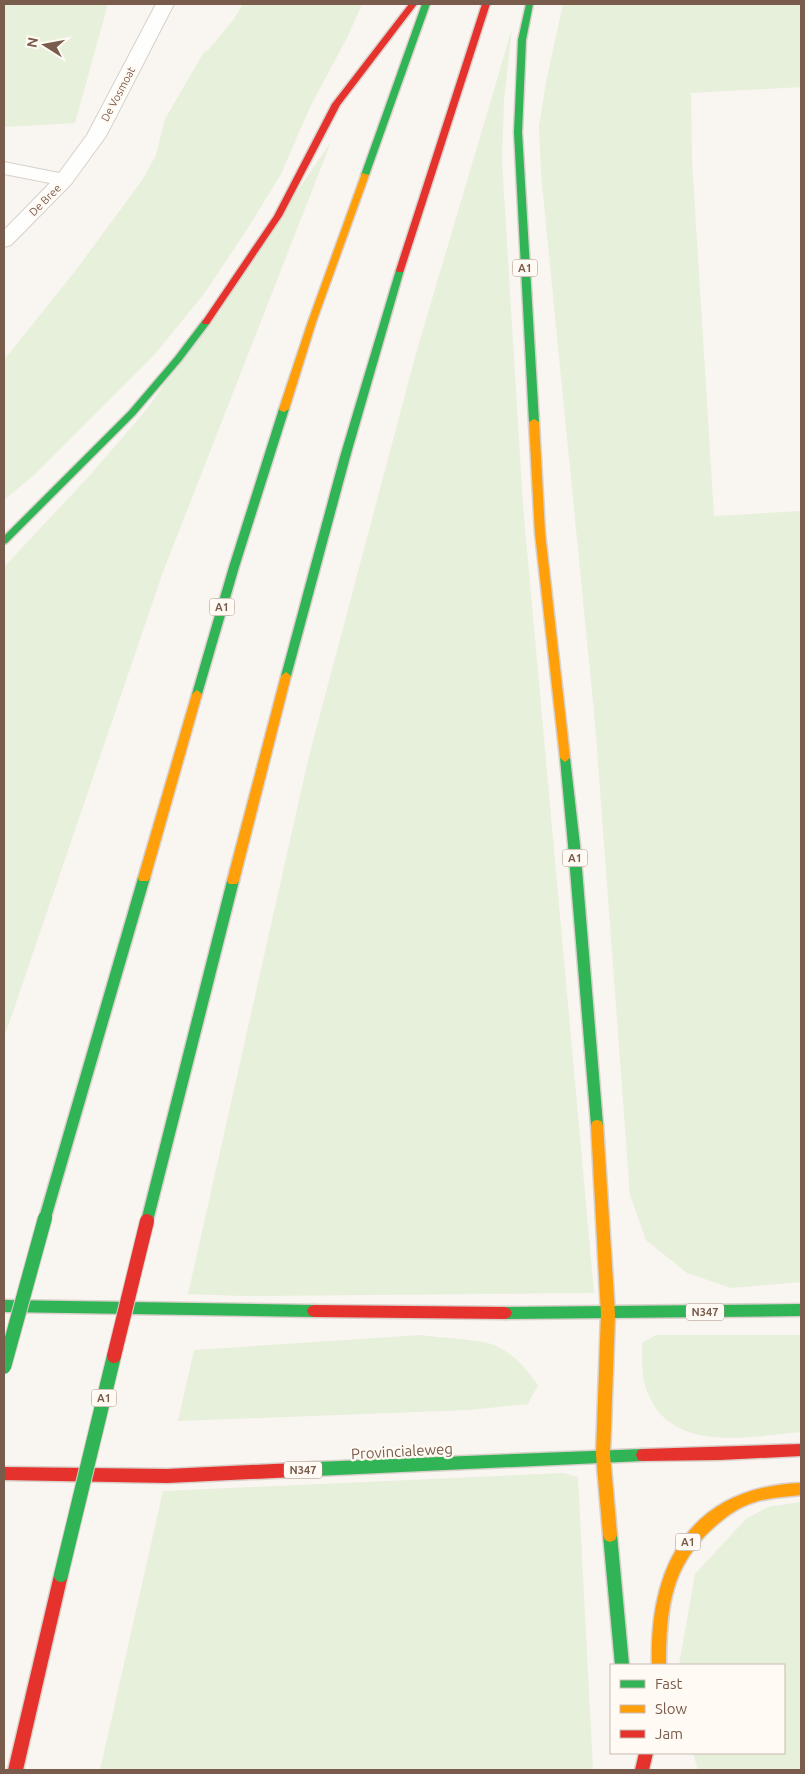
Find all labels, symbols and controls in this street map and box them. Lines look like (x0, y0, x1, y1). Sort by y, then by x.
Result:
north arrow (20, 20, 70, 70)
text: N (23, 36, 41, 49)
street label: De Vosmoat (99, 64, 138, 123)
street label: De Bree (27, 182, 63, 218)
road number: A1 (512, 260, 538, 276)
road number: A1 (210, 598, 234, 616)
road number: A1 (562, 850, 588, 866)
road number: N347 (686, 1304, 724, 1320)
road number: A1 (92, 1390, 116, 1406)
street label: Provincialeweg (351, 1440, 453, 1462)
road number: N347 (284, 1462, 322, 1478)
road number: A1 (676, 1534, 700, 1550)
legend (610, 1664, 785, 1754)
text: Fast (655, 1675, 683, 1692)
text: Slow (655, 1700, 688, 1717)
text: Jam (655, 1725, 683, 1742)

